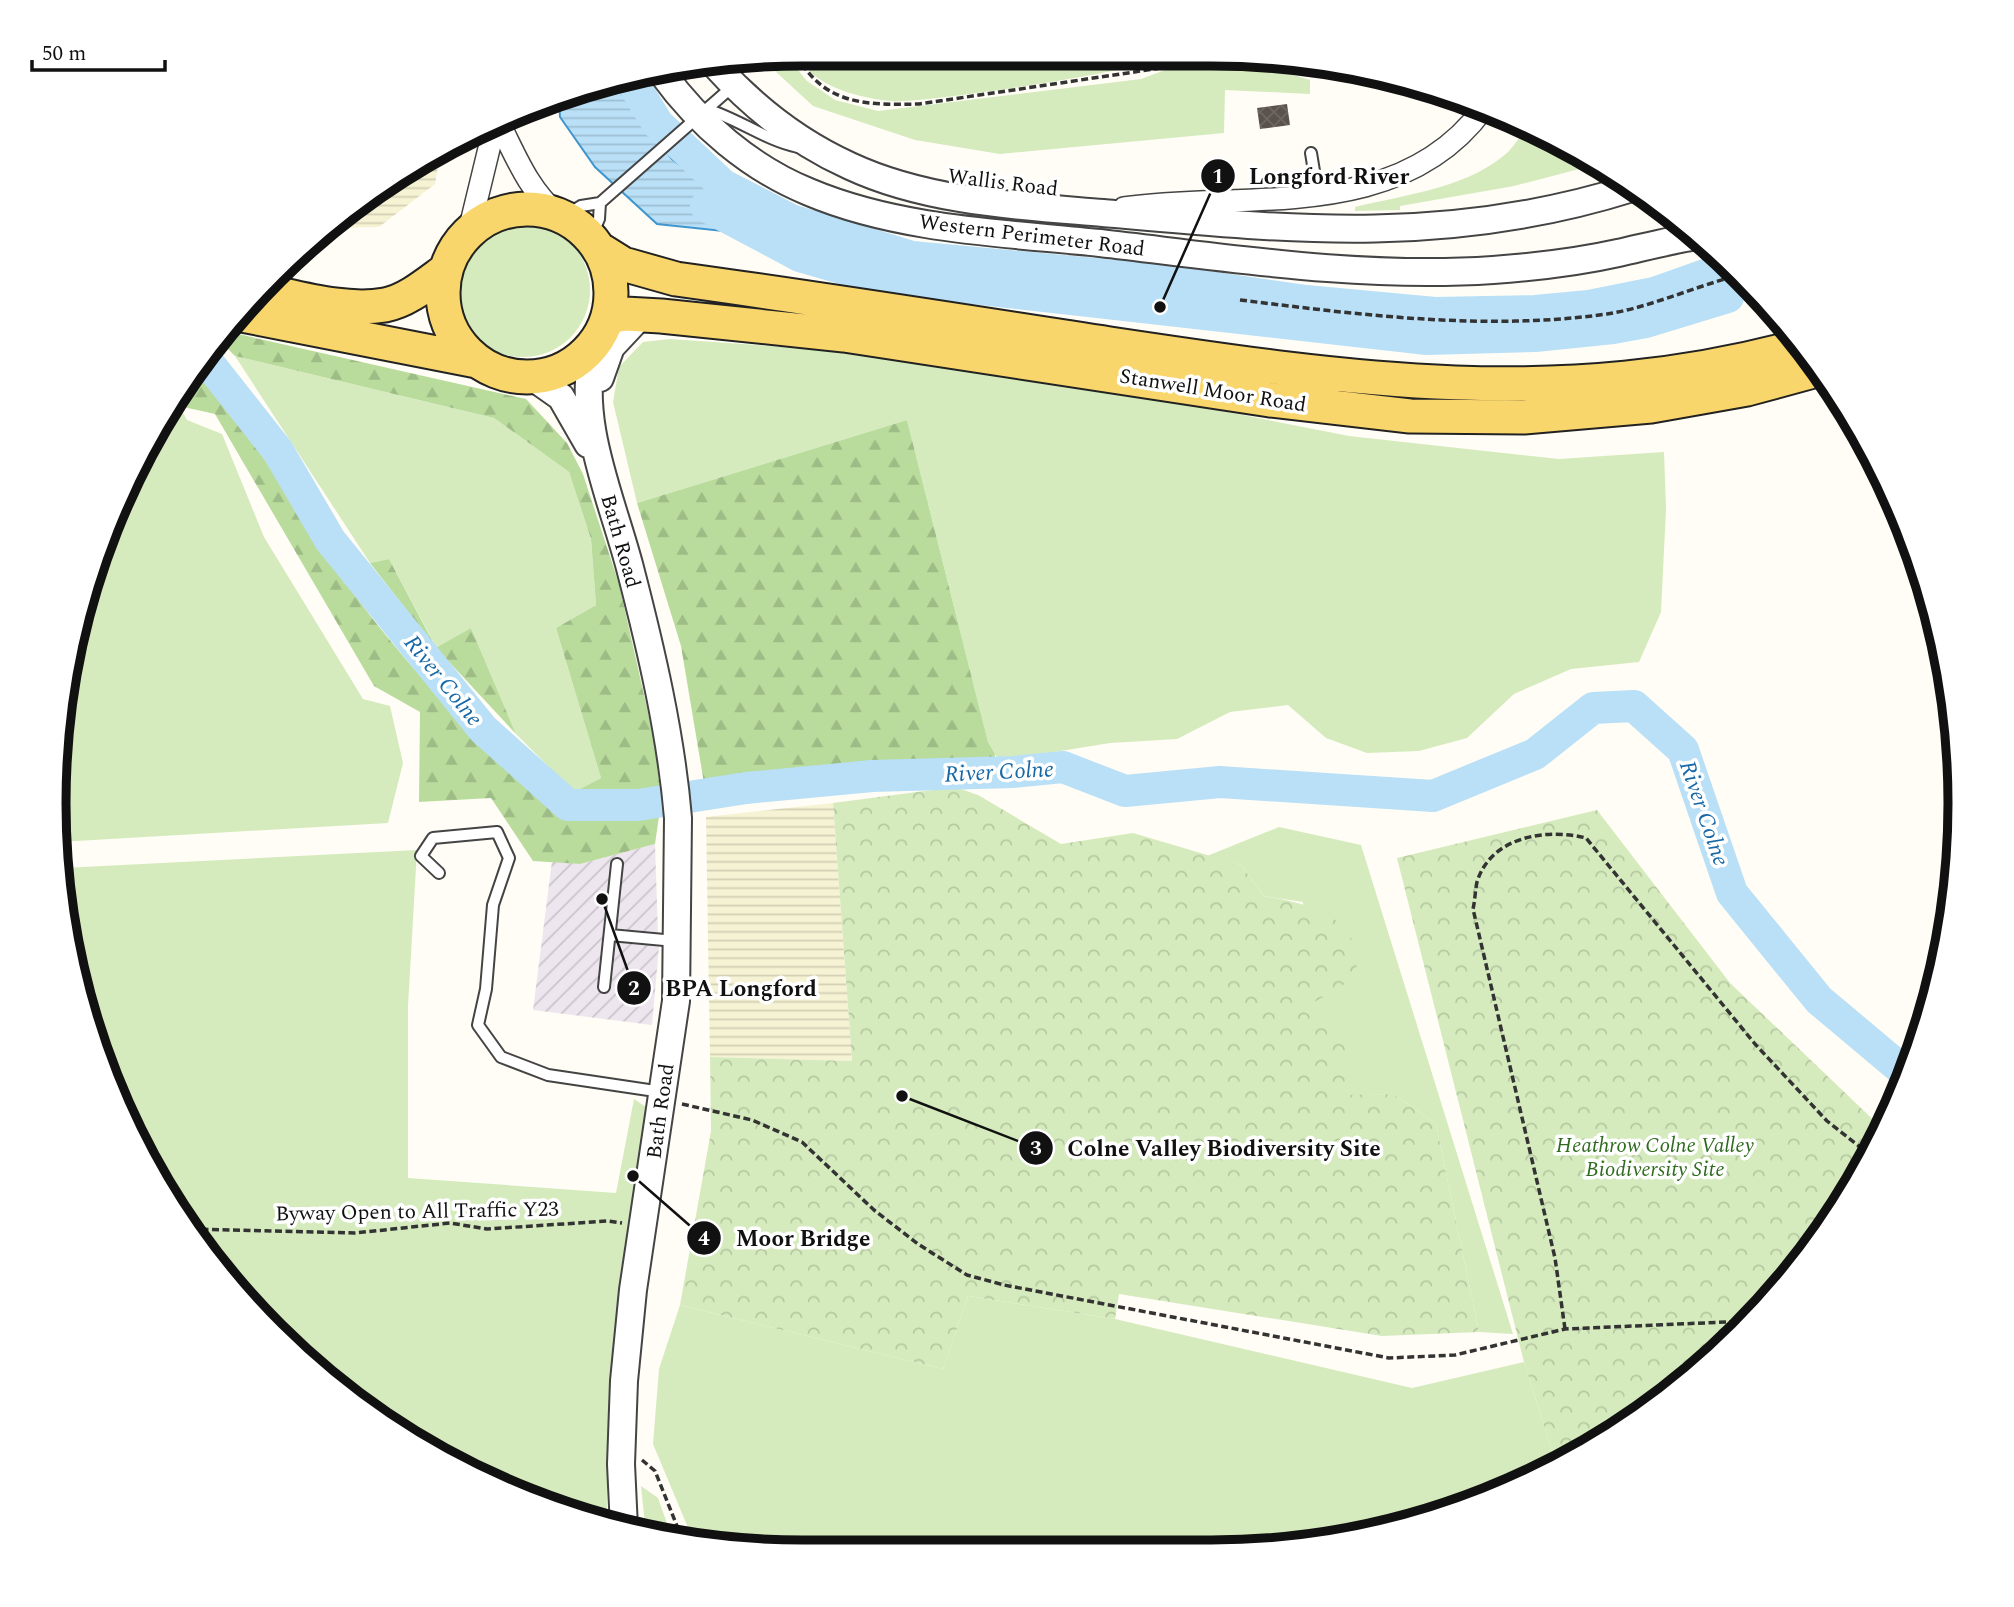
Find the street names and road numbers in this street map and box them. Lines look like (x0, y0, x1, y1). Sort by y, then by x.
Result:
street label: Wallis Road (946, 160, 1060, 206)
street label: Western Perimeter Road (917, 206, 1147, 266)
street label: Stanwell Moor Road (1117, 360, 1308, 422)
street label: Bath Road (591, 491, 649, 592)
street label: Bath Road (638, 1061, 684, 1161)
street label: Byway Open to All Traffic Y23 (275, 1194, 559, 1230)

